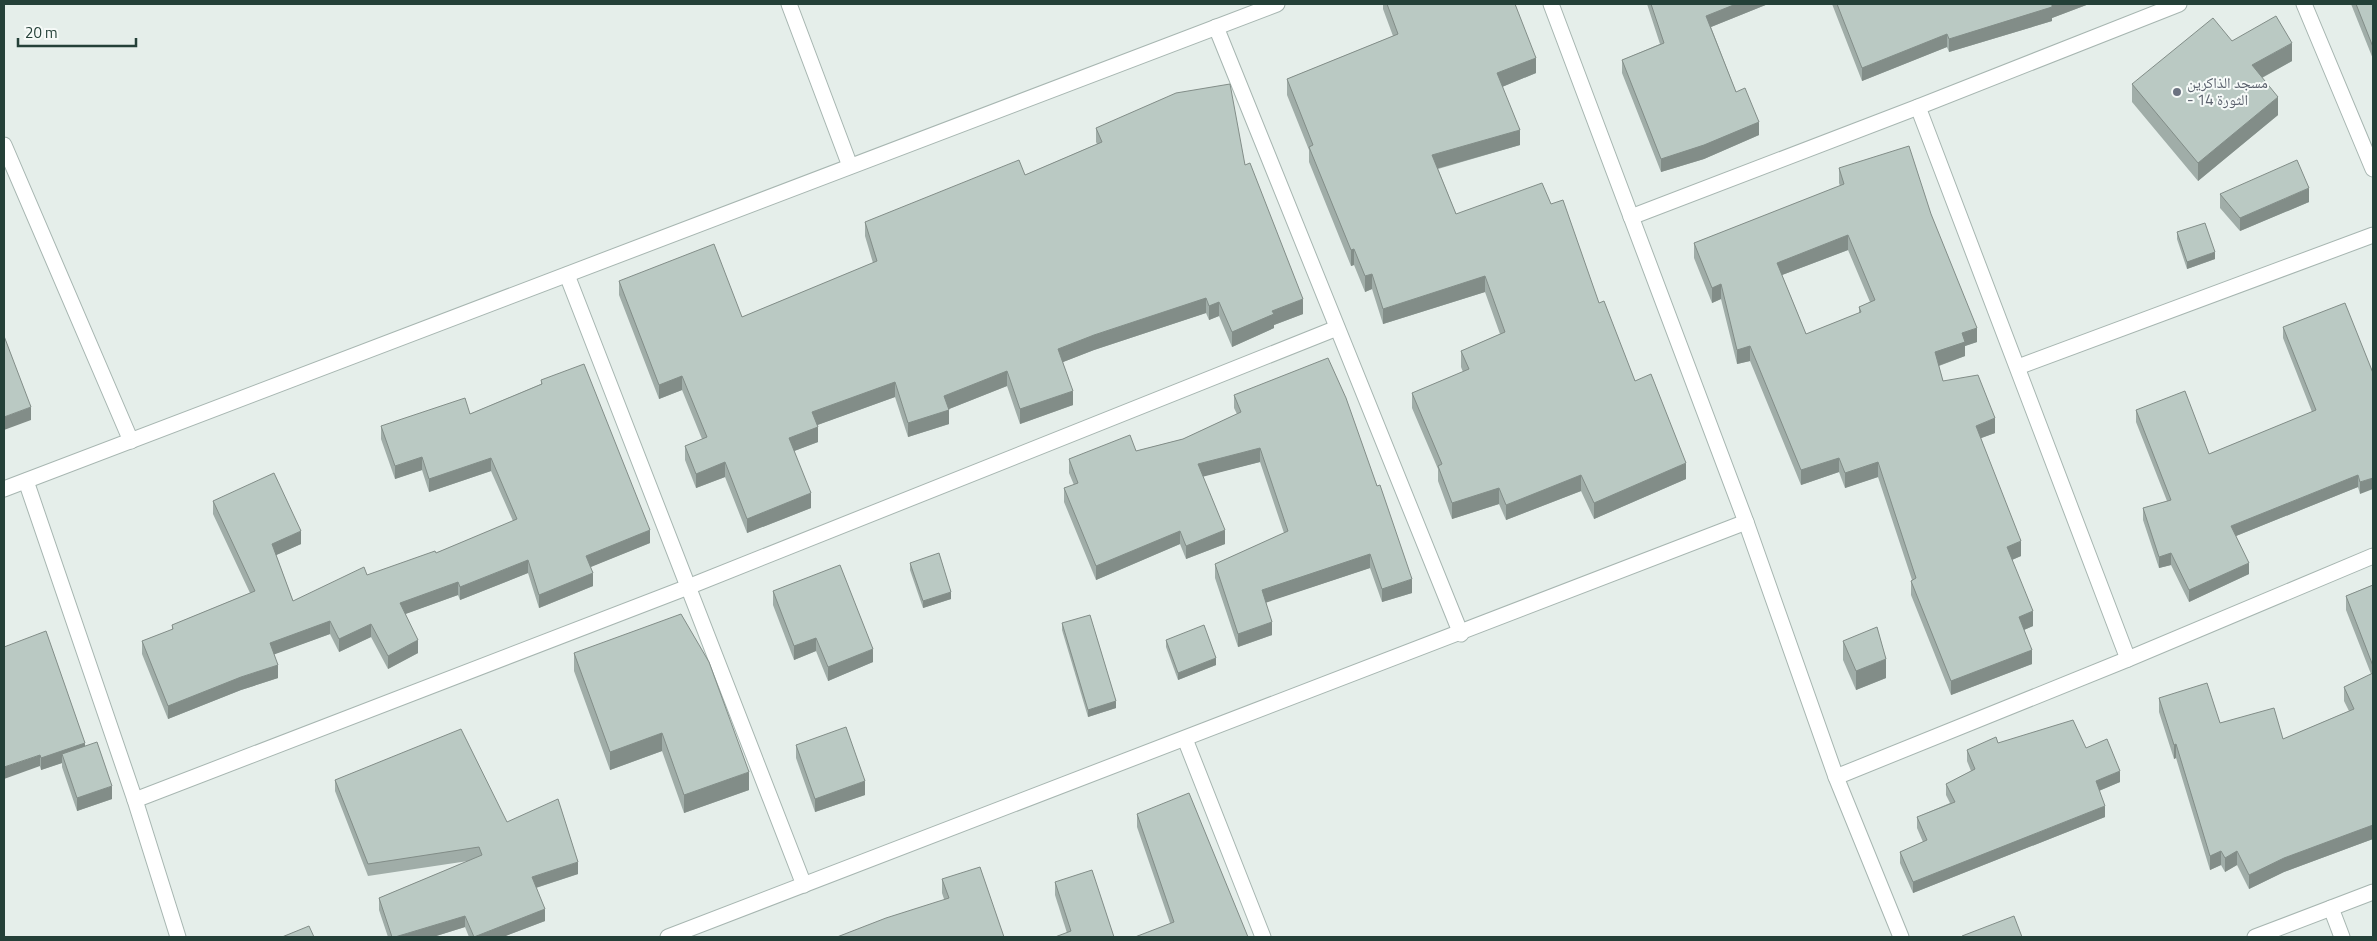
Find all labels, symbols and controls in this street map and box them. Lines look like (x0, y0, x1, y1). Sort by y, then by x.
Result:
scale bar (18, 15, 135, 47)
text: 20 m (25, 21, 58, 44)
place label: مسجد الذاكرين - الثورة 14 (2187, 71, 2268, 111)
marker: مسجد الذاكرين - الثورة 14 (2171, 86, 2183, 98)

